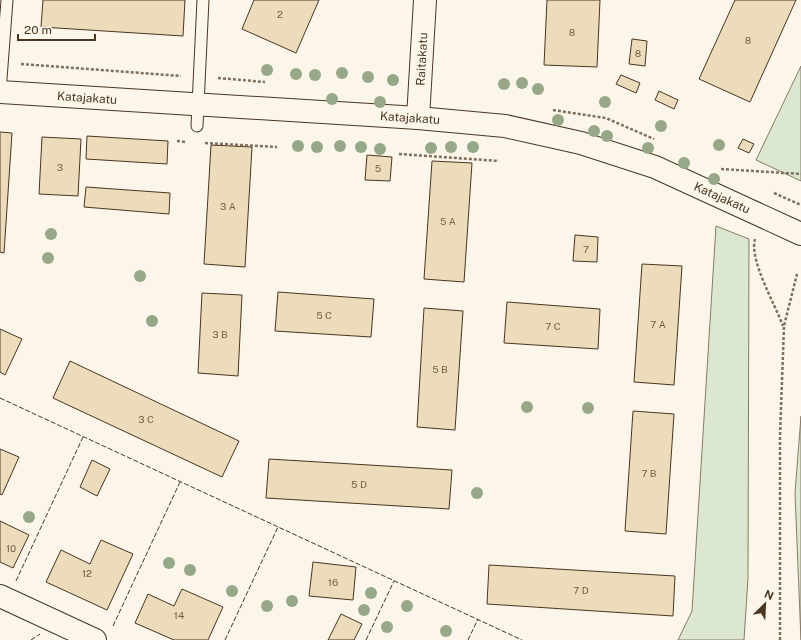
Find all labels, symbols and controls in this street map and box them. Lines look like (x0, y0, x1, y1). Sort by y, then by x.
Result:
house number: 2 (277, 8, 283, 20)
scale bar (18, 16, 95, 42)
text: 20 m (24, 23, 52, 37)
house number: 8 (569, 26, 575, 38)
street label: Raitakatu (414, 32, 430, 86)
house number: 8 (745, 34, 751, 46)
house number: 8 (635, 47, 641, 59)
street label: Katajakatu (57, 89, 117, 107)
street label: Katajakatu (380, 109, 440, 127)
house number: 3 (57, 161, 63, 173)
house number: 5 (375, 162, 381, 174)
street label: Katajakatu (692, 179, 752, 217)
house number: 3 A (220, 200, 236, 212)
house number: 5 A (440, 215, 456, 227)
house number: 7 (583, 243, 589, 255)
house number: 5 C (316, 309, 332, 321)
house number: 7 A (650, 318, 666, 330)
house number: 7 C (545, 320, 561, 332)
house number: 3 B (212, 328, 228, 340)
house number: 5 B (432, 363, 448, 375)
house number: 3 C (138, 413, 154, 425)
house number: 7 B (641, 467, 657, 479)
house number: 5 D (351, 478, 367, 490)
house number: 10 (6, 542, 16, 554)
house number: 12 (82, 567, 92, 579)
house number: 16 (328, 576, 338, 588)
house number: 7 D (573, 584, 589, 596)
north arrow (745, 584, 785, 624)
text: N (763, 588, 775, 602)
house number: 14 (174, 609, 184, 621)

